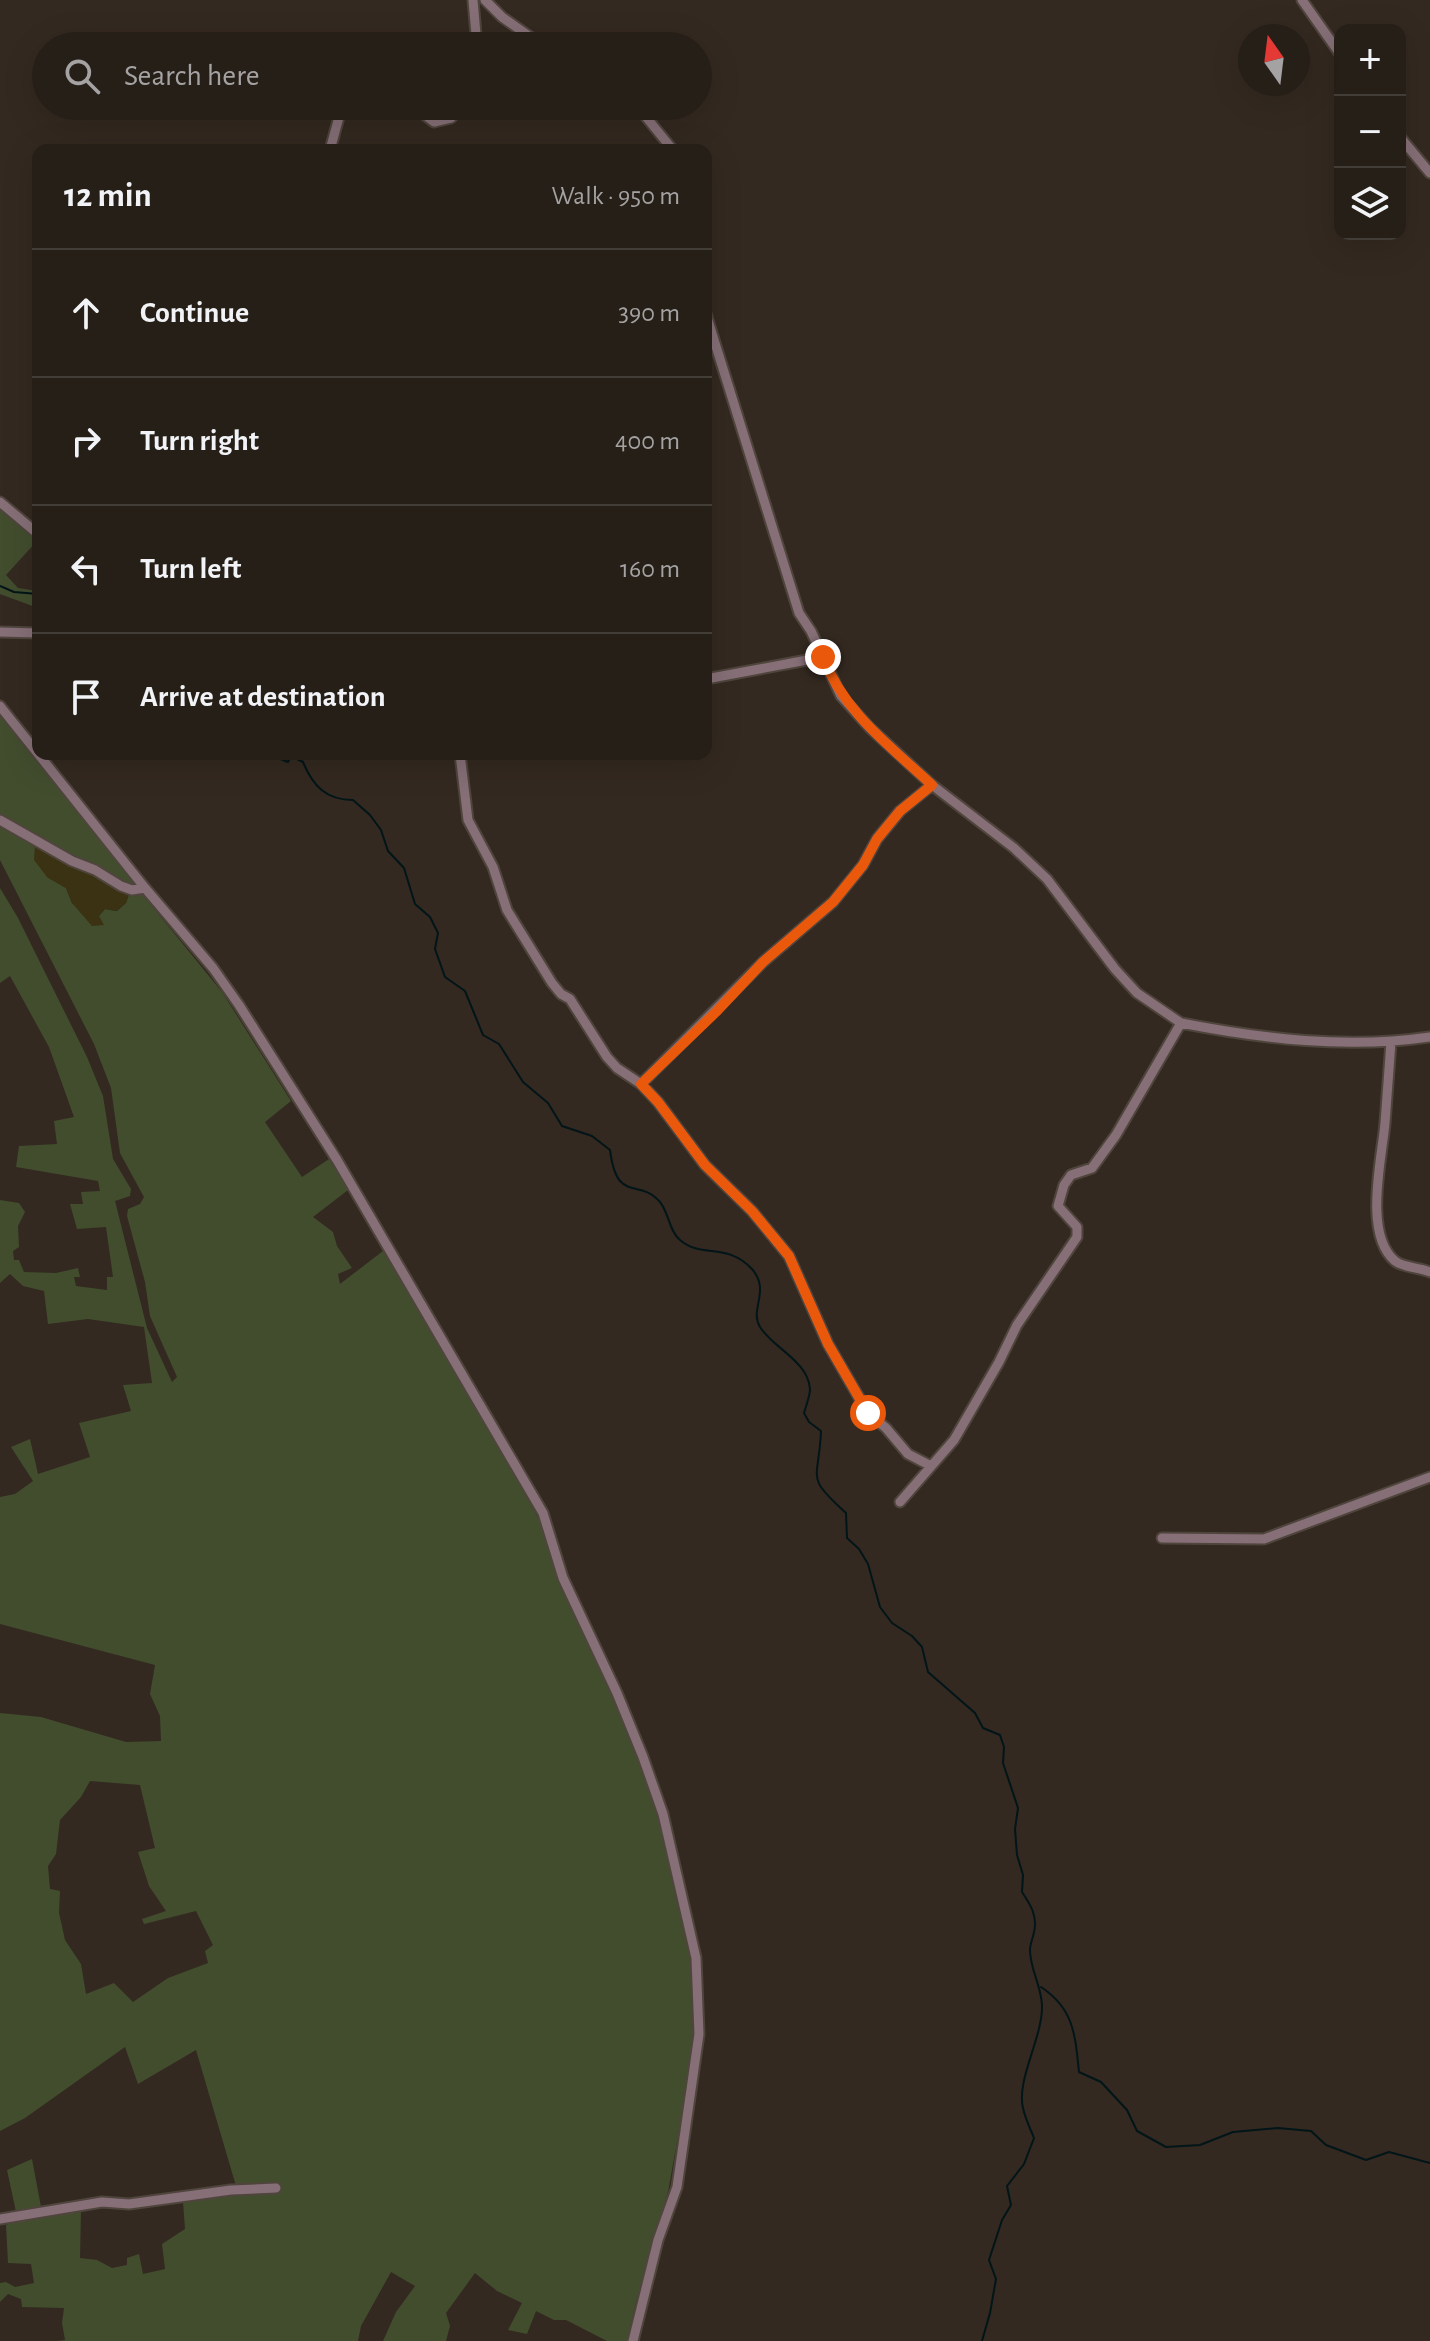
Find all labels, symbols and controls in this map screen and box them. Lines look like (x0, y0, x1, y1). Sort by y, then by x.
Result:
north arrow (1238, 24, 1310, 96)
map controls (1334, 24, 1406, 240)
button: + (1334, 24, 1406, 96)
search box (32, 32, 712, 120)
icon: search (60, 54, 104, 98)
text: Search here (124, 61, 260, 91)
button: − (1334, 96, 1406, 168)
button: layers (1334, 168, 1406, 240)
text: 12 min (64, 179, 152, 213)
text: Walk · 950 m (551, 183, 680, 209)
icon: ahead (64, 291, 108, 335)
text: Continue (140, 298, 249, 328)
text: 390 m (618, 300, 680, 326)
icon: right (64, 419, 108, 463)
text: Turn right (140, 426, 259, 456)
text: 400 m (615, 428, 680, 454)
icon: left (64, 547, 108, 591)
text: Turn left (140, 554, 241, 584)
text: 160 m (620, 556, 680, 582)
route end (805, 639, 841, 675)
icon: arrive (64, 675, 108, 719)
text: Arrive at destination (140, 682, 386, 712)
route start (850, 1395, 886, 1431)

